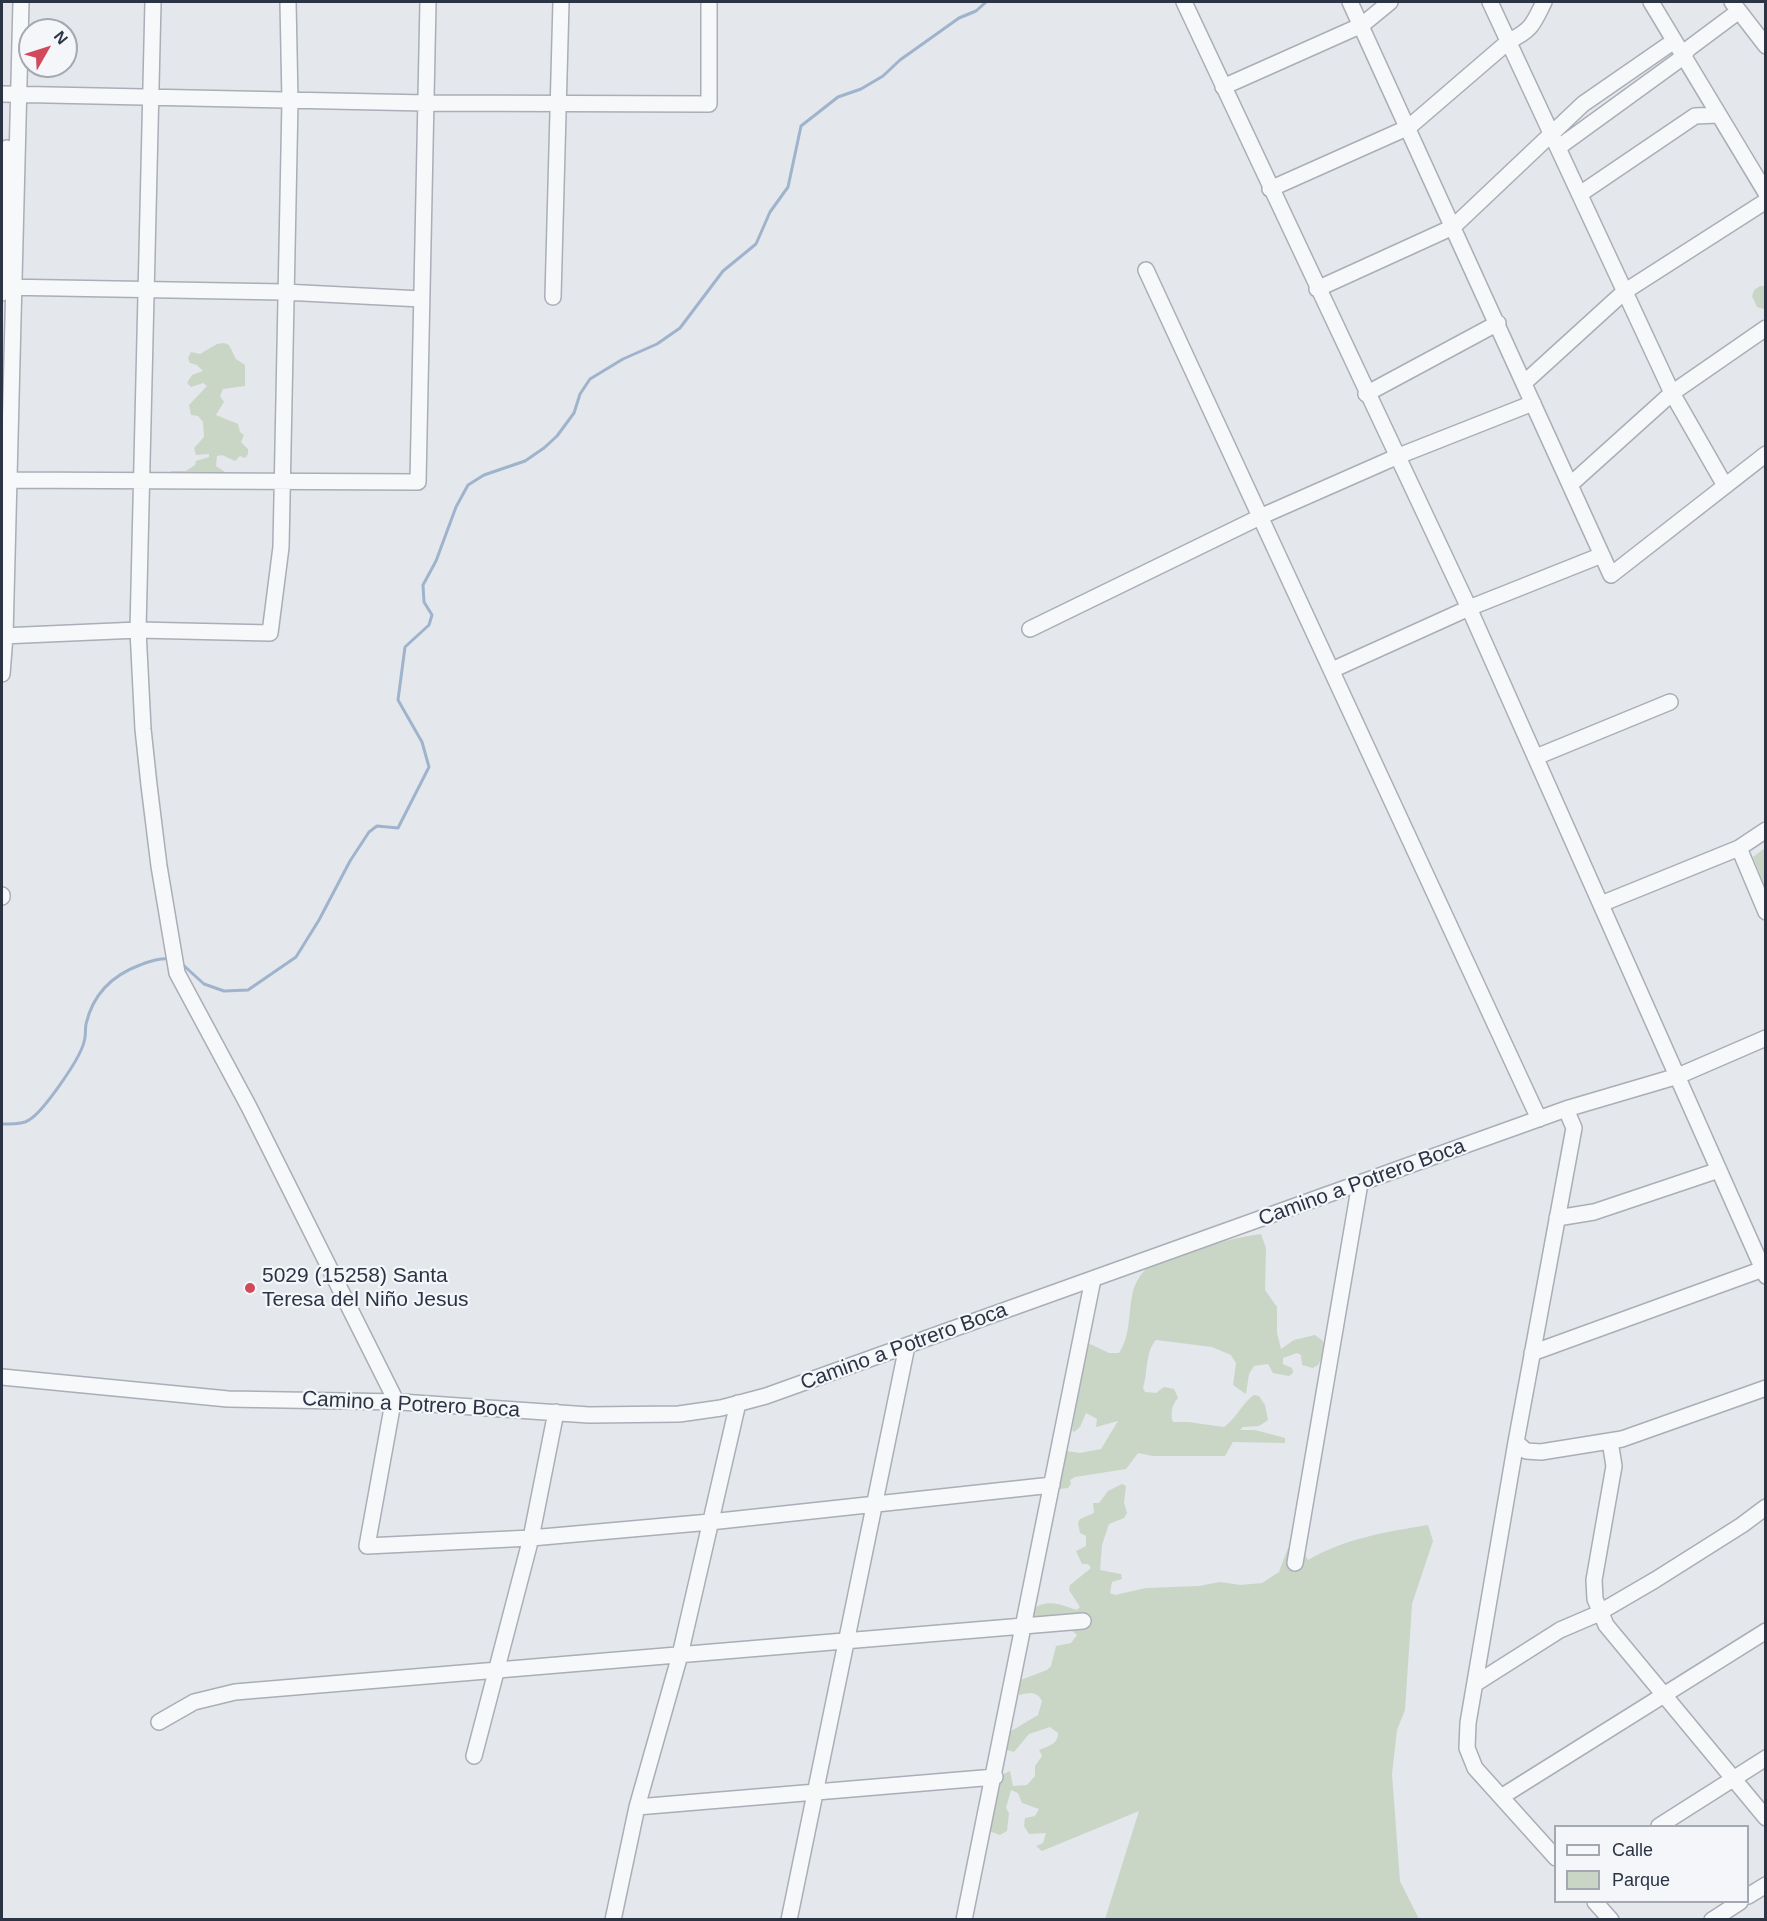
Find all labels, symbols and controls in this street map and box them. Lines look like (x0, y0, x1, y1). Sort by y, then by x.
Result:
north arrow (18, 18, 78, 78)
text: N (51, 28, 71, 47)
street label: Camino a Potrero Boca (1255, 1134, 1469, 1232)
place label: 5029 (15258) Santa Teresa del Niño Jesus (262, 1263, 469, 1313)
marker: 5029 (15258) Santa Teresa del Niño Jesus (243, 1281, 257, 1295)
street label: Camino a Potrero Boca (797, 1298, 1011, 1396)
street label: Camino a Potrero Boca (301, 1387, 521, 1423)
legend (1554, 1825, 1749, 1903)
text: Calle (1612, 1840, 1653, 1860)
text: Parque (1612, 1870, 1670, 1890)

